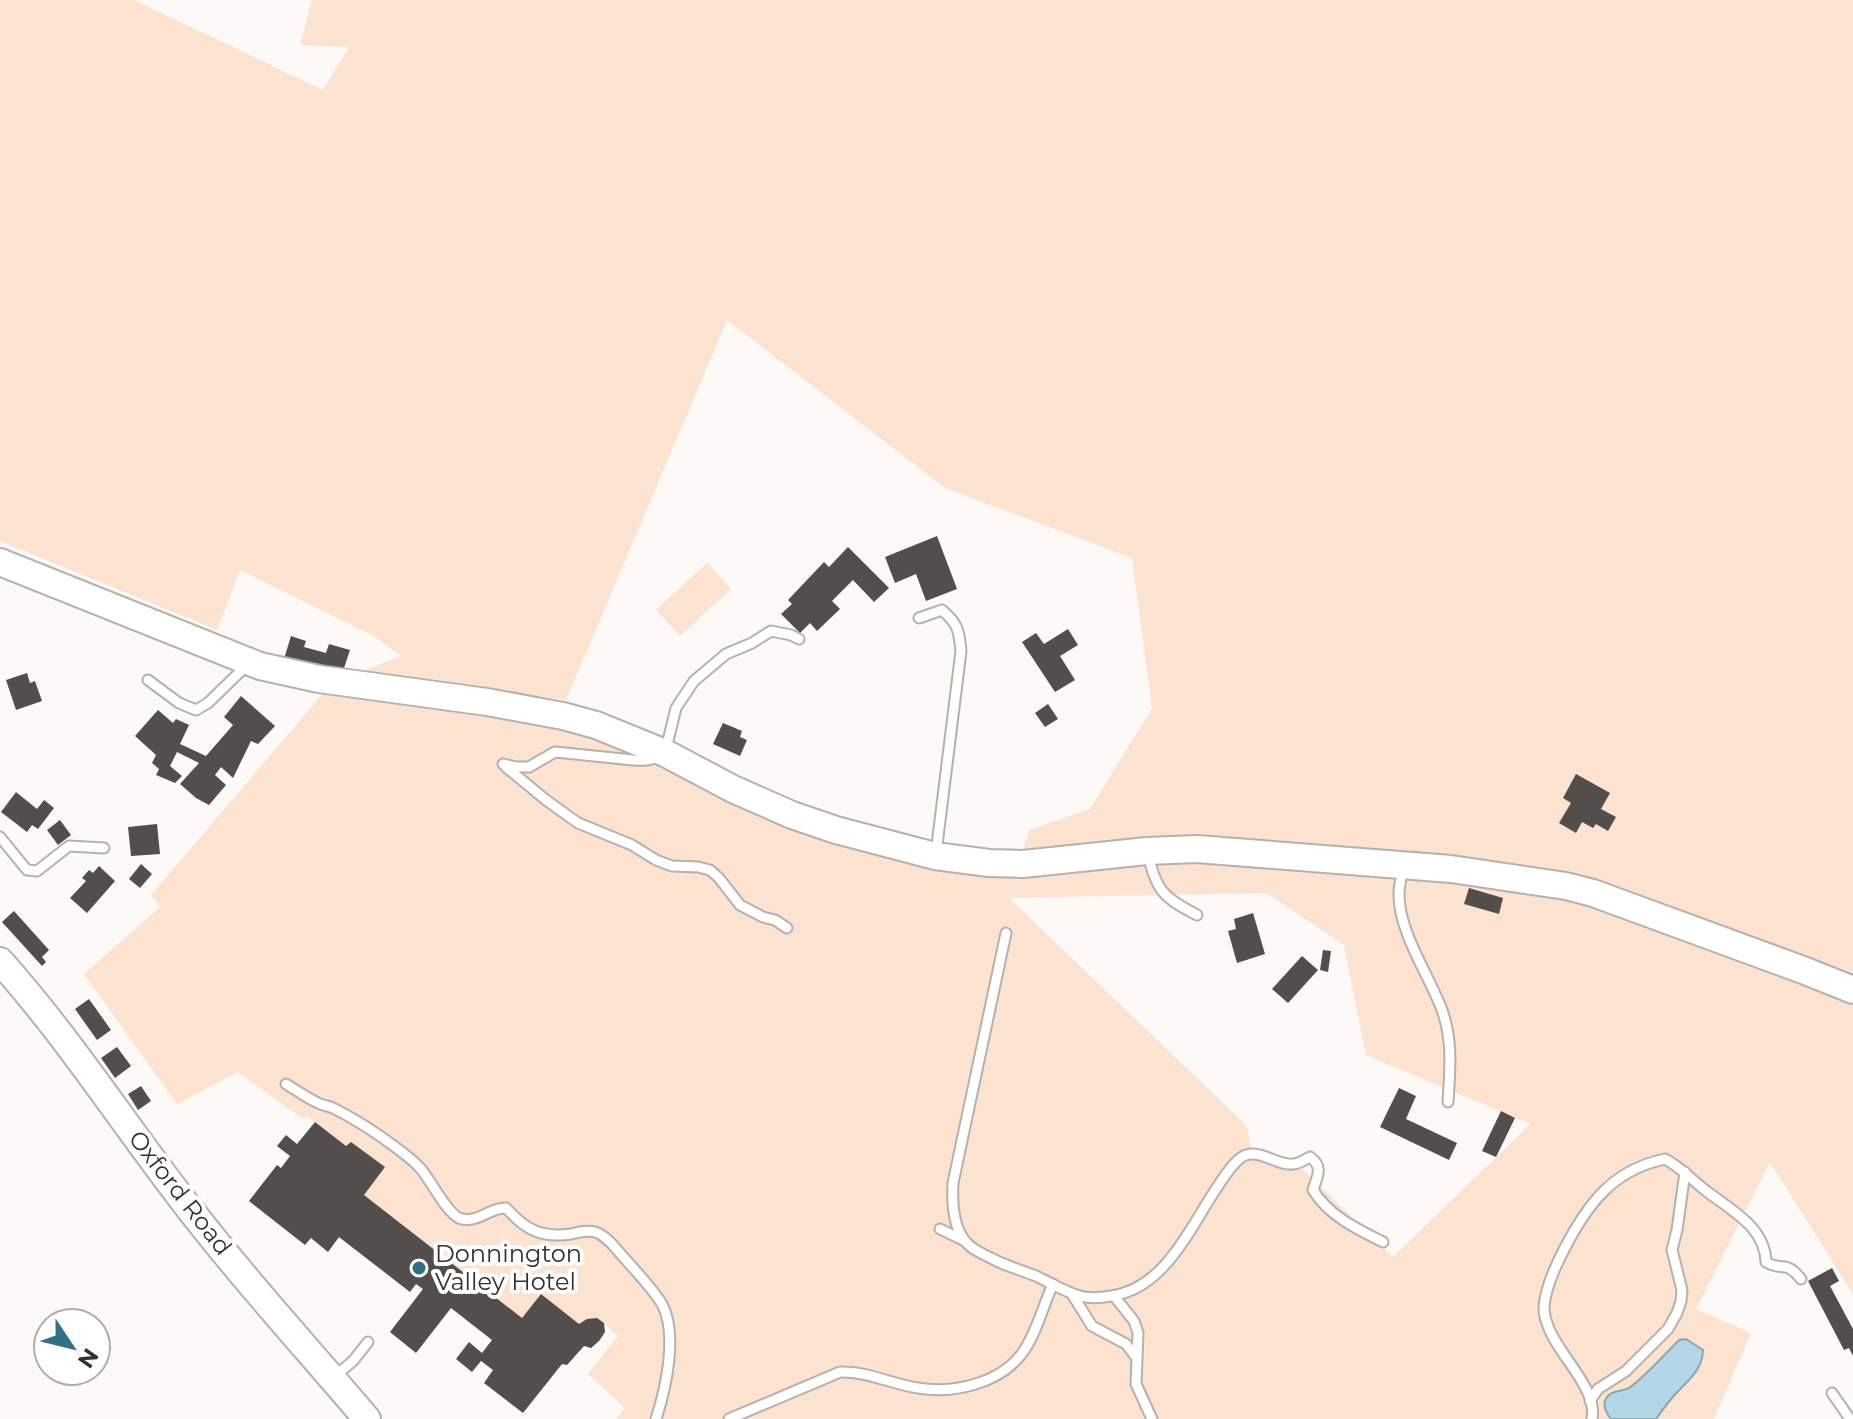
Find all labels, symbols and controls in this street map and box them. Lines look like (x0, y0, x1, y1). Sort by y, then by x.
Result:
street label: Oxford Road (123, 1125, 238, 1261)
place label: Donnington Valley Hotel (435, 1239, 582, 1296)
marker: Donnington Valley Hotel (410, 1259, 428, 1277)
north arrow (32, 1307, 112, 1387)
text: N (72, 1343, 104, 1373)

